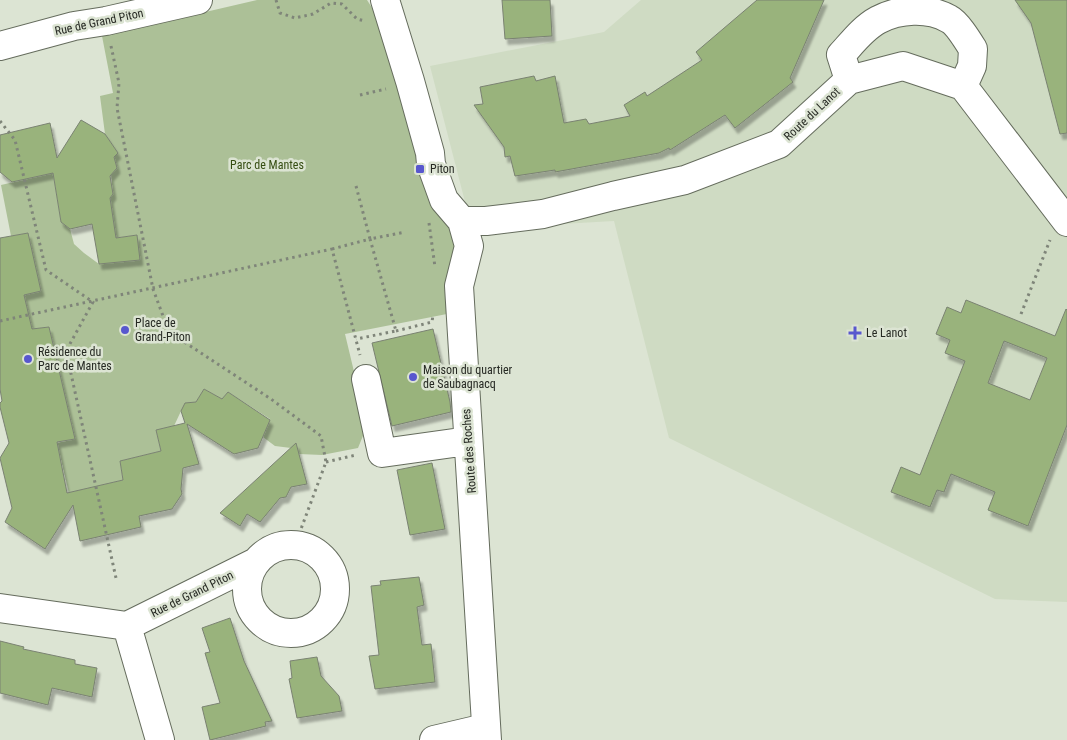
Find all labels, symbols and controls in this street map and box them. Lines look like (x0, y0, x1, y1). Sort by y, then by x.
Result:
street label: Rue de Grand Piton (53, 6, 145, 38)
street label: Route du Lanot (781, 84, 843, 143)
park label: Parc de Mantes (230, 158, 304, 172)
place label: Piton (430, 162, 455, 176)
marker: Piton (414, 163, 426, 175)
place label: Place de Grand-Piton (135, 316, 191, 344)
marker: Place de Grand-Piton (119, 324, 131, 336)
marker: Le Lanot (848, 326, 862, 340)
place label: Le Lanot (866, 326, 907, 340)
place label: Résidence du Parc de Mantes (38, 345, 112, 373)
marker: Résidence du Parc de Mantes (22, 353, 34, 365)
place label: Maison du quartier de Saubagnacq (423, 363, 513, 391)
marker: Maison du quartier de Saubagnacq (407, 371, 419, 383)
street label: Route des Roches (459, 408, 479, 494)
street label: Rue de Grand Piton (148, 568, 236, 620)

